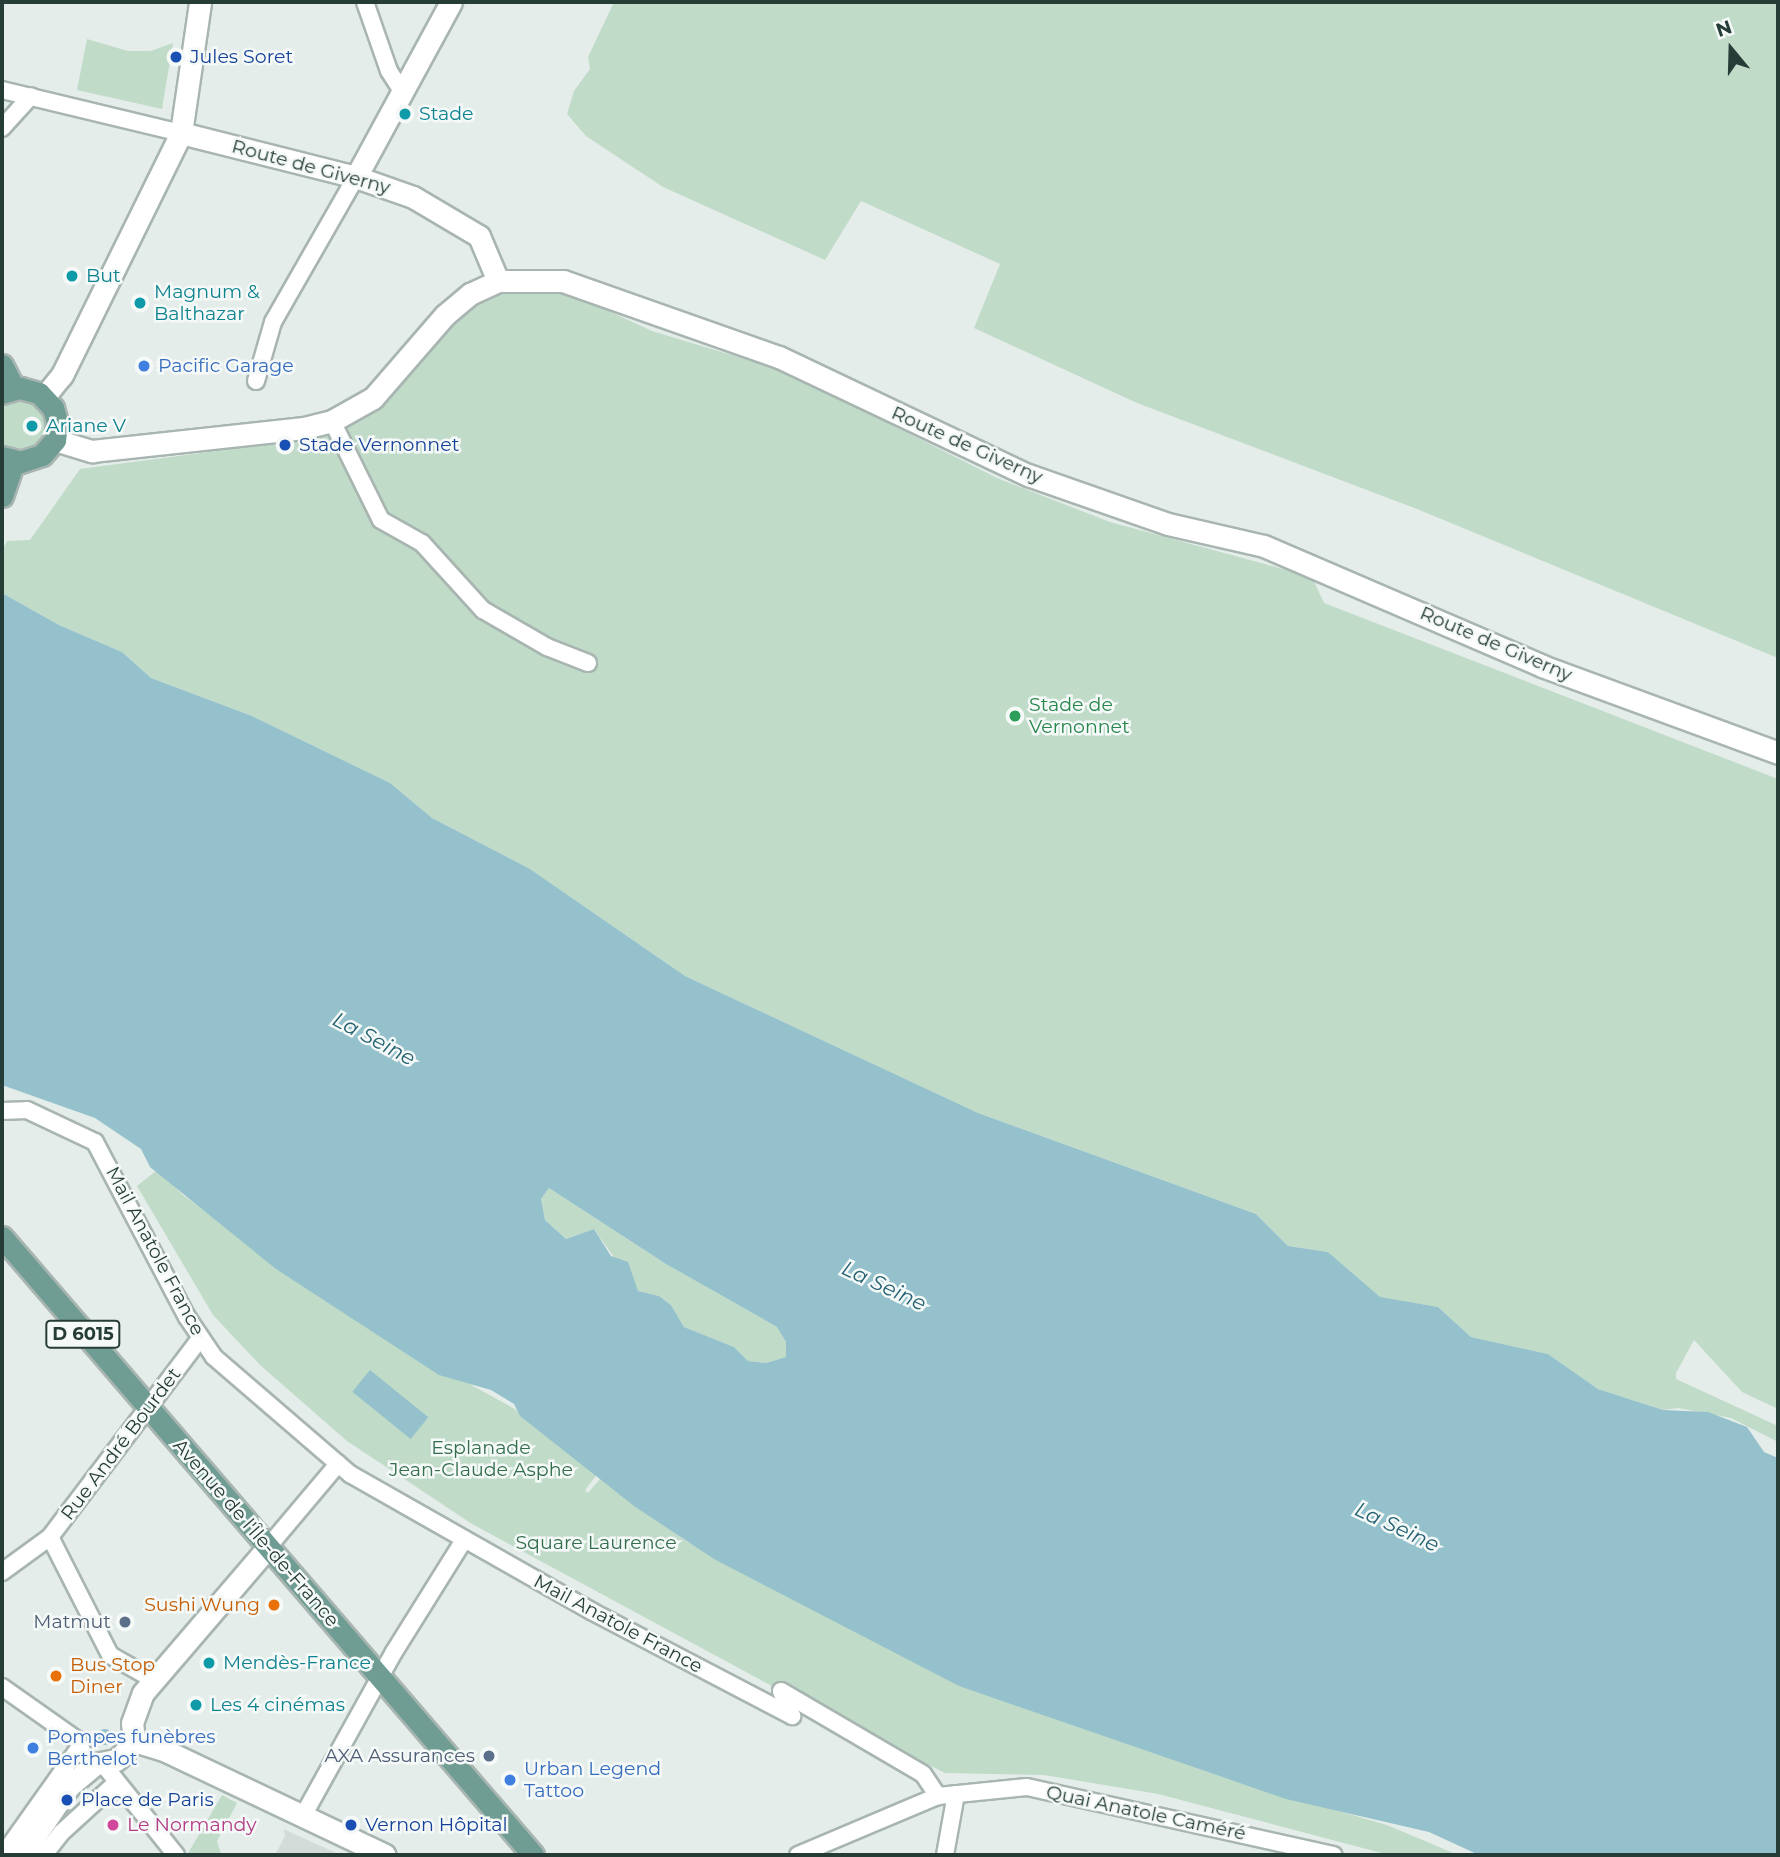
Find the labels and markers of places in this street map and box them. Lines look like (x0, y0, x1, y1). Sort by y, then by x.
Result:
place label: Jules Soret (190, 46, 293, 68)
marker: Jules Soret (168, 49, 184, 65)
place label: Stade (419, 103, 474, 125)
marker: Stade (397, 106, 413, 122)
place label: But (86, 265, 121, 287)
marker: But (64, 268, 80, 284)
place label: Magnum & Balthazar (154, 281, 260, 325)
marker: Magnum & Balthazar (132, 295, 148, 311)
place label: Pacific Garage (158, 355, 294, 377)
marker: Pacific Garage (136, 358, 152, 374)
place label: Ariane V (46, 415, 126, 437)
marker: Ariane V (24, 418, 40, 434)
place label: Stade Vernonnet (299, 434, 459, 456)
marker: Stade Vernonnet (277, 437, 293, 453)
place label: Stade de Vernonnet (1029, 694, 1130, 738)
marker: Stade de Vernonnet (1007, 708, 1023, 724)
place label: Sushi Wung (144, 1594, 260, 1616)
marker: Sushi Wung (266, 1597, 282, 1613)
place label: Matmut (33, 1611, 111, 1633)
marker: Matmut (117, 1614, 133, 1630)
place label: Mendès-France (223, 1652, 371, 1674)
place label: Bus Stop Diner (70, 1654, 155, 1698)
marker: Mendès-France (201, 1655, 217, 1671)
marker: Bus Stop Diner (48, 1668, 64, 1684)
place label: Les 4 cinémas (210, 1694, 345, 1716)
marker: Les 4 cinémas (188, 1697, 204, 1713)
place label: Pompes funèbres Berthelot (47, 1726, 216, 1770)
marker: Pompes funèbres Berthelot (25, 1740, 41, 1756)
place label: AXA Assurances (325, 1745, 475, 1767)
marker: AXA Assurances (481, 1748, 497, 1764)
place label: Urban Legend Tattoo (524, 1758, 661, 1802)
marker: Urban Legend Tattoo (502, 1772, 518, 1788)
place label: Place de Paris (81, 1789, 214, 1811)
marker: Place de Paris (59, 1792, 75, 1808)
place label: Le Normandy (127, 1814, 257, 1836)
place label: Vernon Hôpital (365, 1814, 508, 1836)
marker: Le Normandy (105, 1817, 121, 1833)
marker: Vernon Hôpital (343, 1817, 359, 1833)

